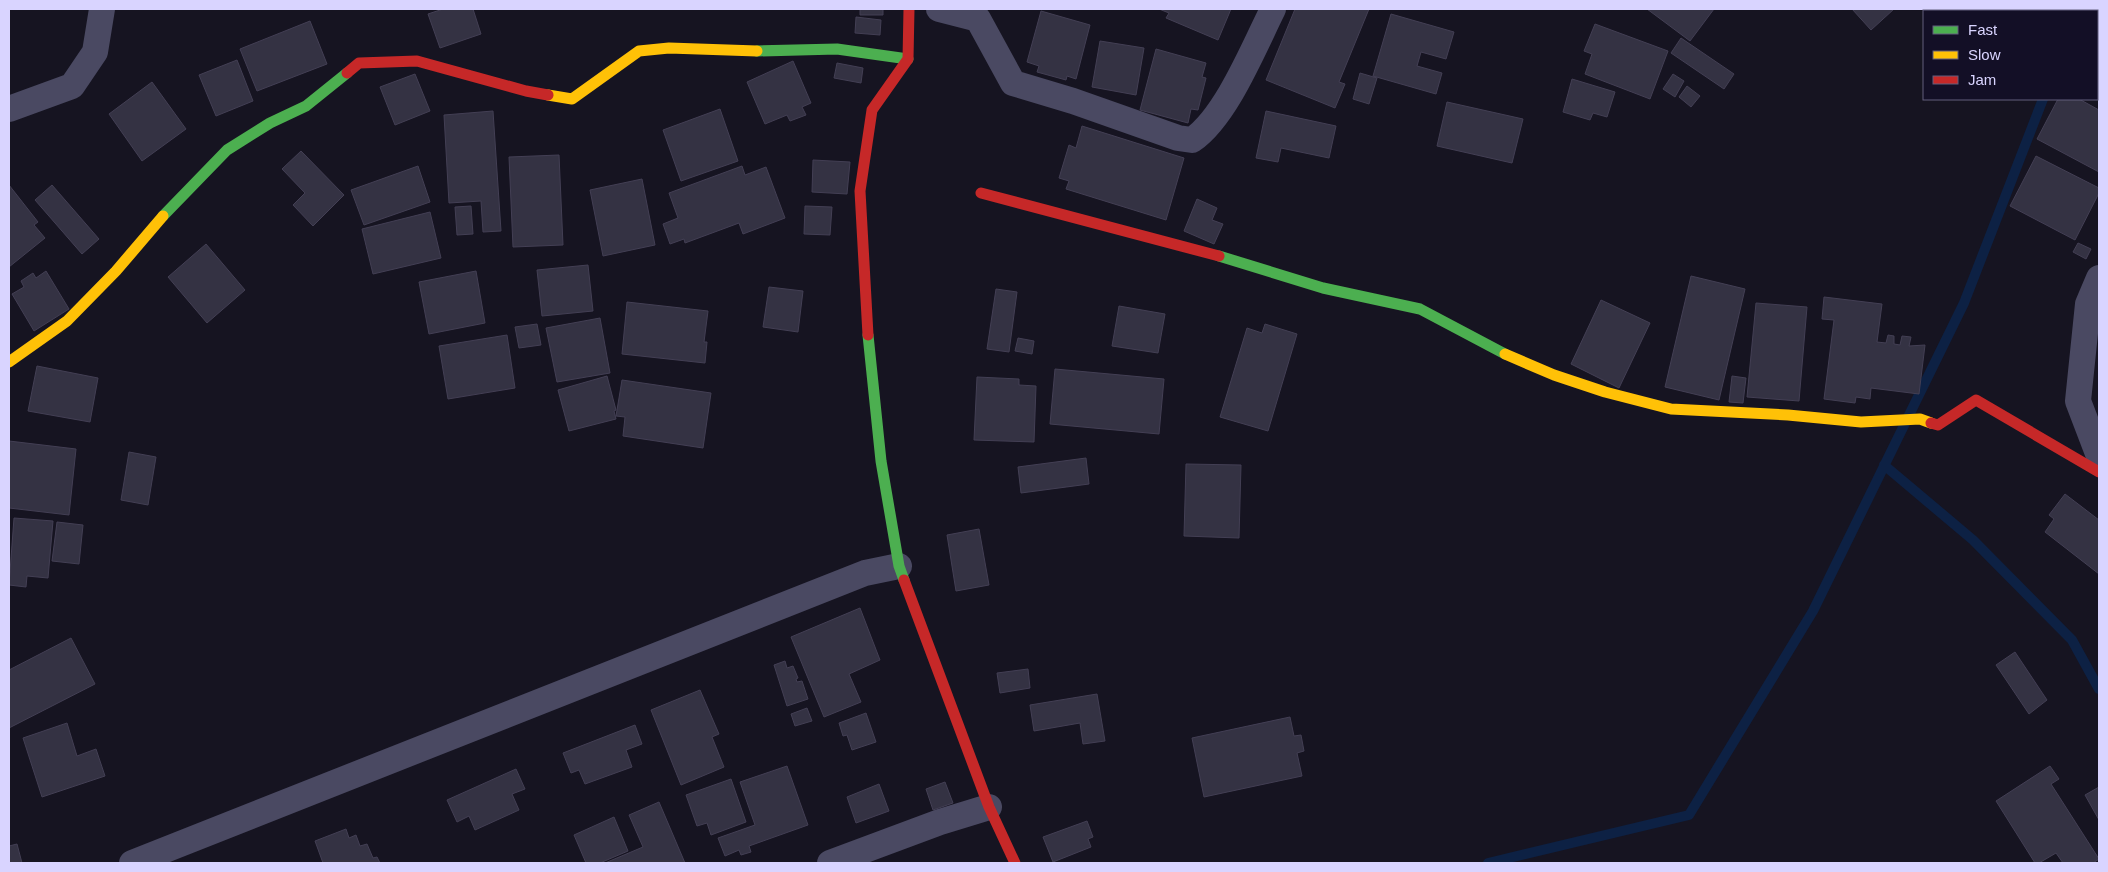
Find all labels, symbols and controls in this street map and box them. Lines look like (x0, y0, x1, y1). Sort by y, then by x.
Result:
legend (1923, 10, 2098, 100)
text: Fast (1968, 21, 1998, 38)
text: Slow (1968, 46, 2001, 63)
text: Jam (1968, 71, 1996, 88)

